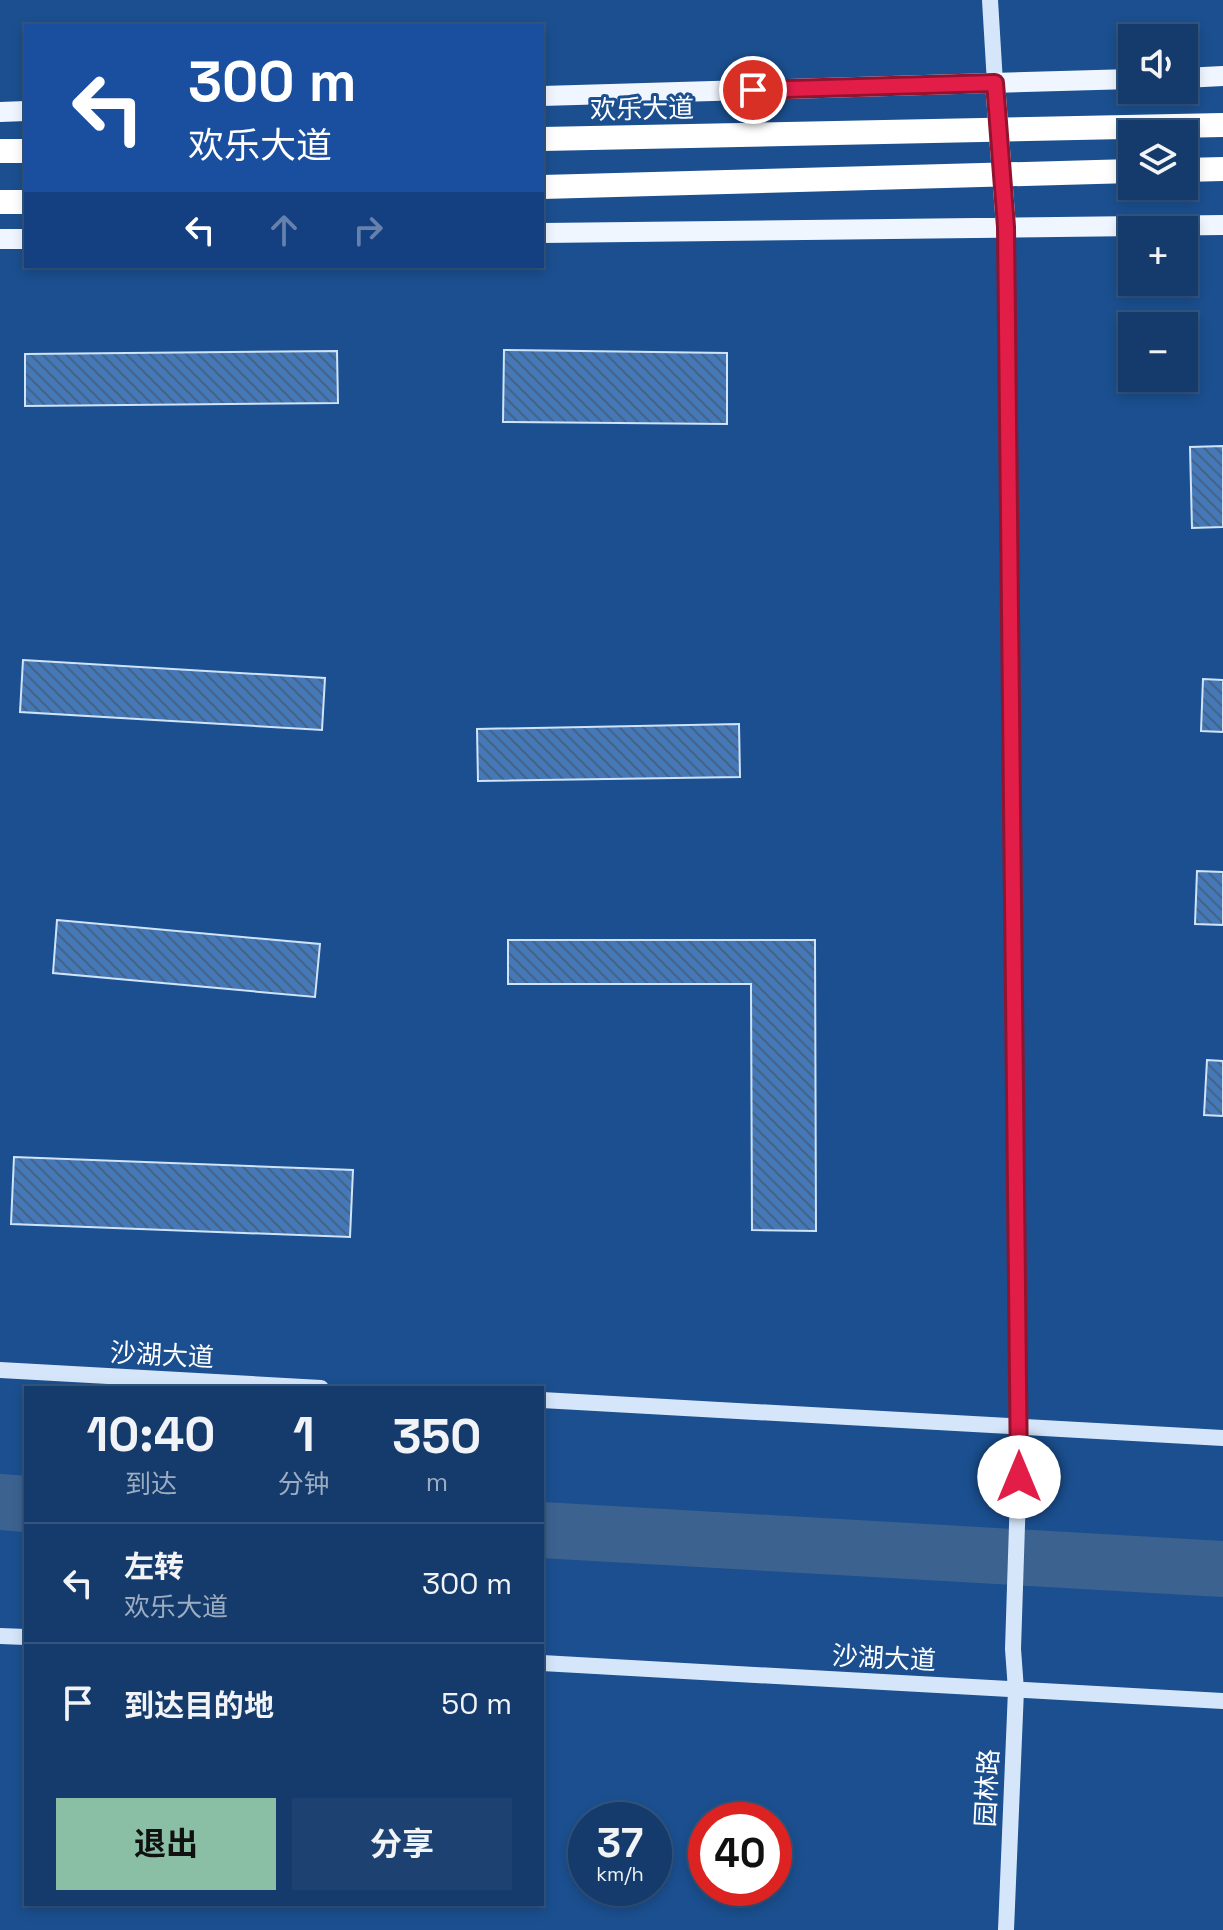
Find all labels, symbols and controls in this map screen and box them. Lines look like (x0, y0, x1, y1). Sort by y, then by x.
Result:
map controls (1118, 24, 1198, 392)
button: sound (1118, 24, 1198, 104)
text: 300 m (188, 46, 357, 117)
icon: left (56, 56, 160, 160)
pin (719, 56, 787, 124)
icon: arrive (731, 68, 775, 112)
street label: 欢乐大道 (590, 91, 694, 127)
button: layers (1118, 120, 1198, 200)
text: 欢乐大道 (188, 123, 332, 169)
icon: left (178, 208, 222, 252)
icon: ahead (262, 208, 306, 252)
icon: right (346, 208, 390, 252)
button: + (1118, 216, 1198, 296)
button: − (1118, 312, 1198, 392)
street label: 沙湖大道 (109, 1335, 215, 1375)
text: 10:40 (87, 1404, 215, 1465)
text: 1 (293, 1404, 315, 1465)
text: 350 (392, 1406, 481, 1467)
position arrow (977, 1435, 1061, 1519)
text: m (426, 1465, 448, 1499)
text: 到达 (125, 1467, 177, 1501)
text: 分钟 (278, 1467, 330, 1501)
text: 左转 (124, 1547, 184, 1586)
icon: left (56, 1561, 100, 1605)
text: 300 m (422, 1564, 512, 1603)
text: 欢乐大道 (124, 1590, 228, 1624)
street label: 沙湖大道 (831, 1638, 937, 1678)
icon: arrive (56, 1681, 100, 1725)
text: 50 m (441, 1684, 512, 1723)
text: 到达目的地 (124, 1686, 274, 1725)
street label: 园林路 (968, 1748, 1006, 1828)
button: 退出 (56, 1798, 276, 1890)
button: 分享 (292, 1798, 512, 1890)
speed limit sign: 40 (688, 1802, 792, 1906)
text: 37 (597, 1818, 643, 1869)
text: km/h (596, 1861, 644, 1887)

